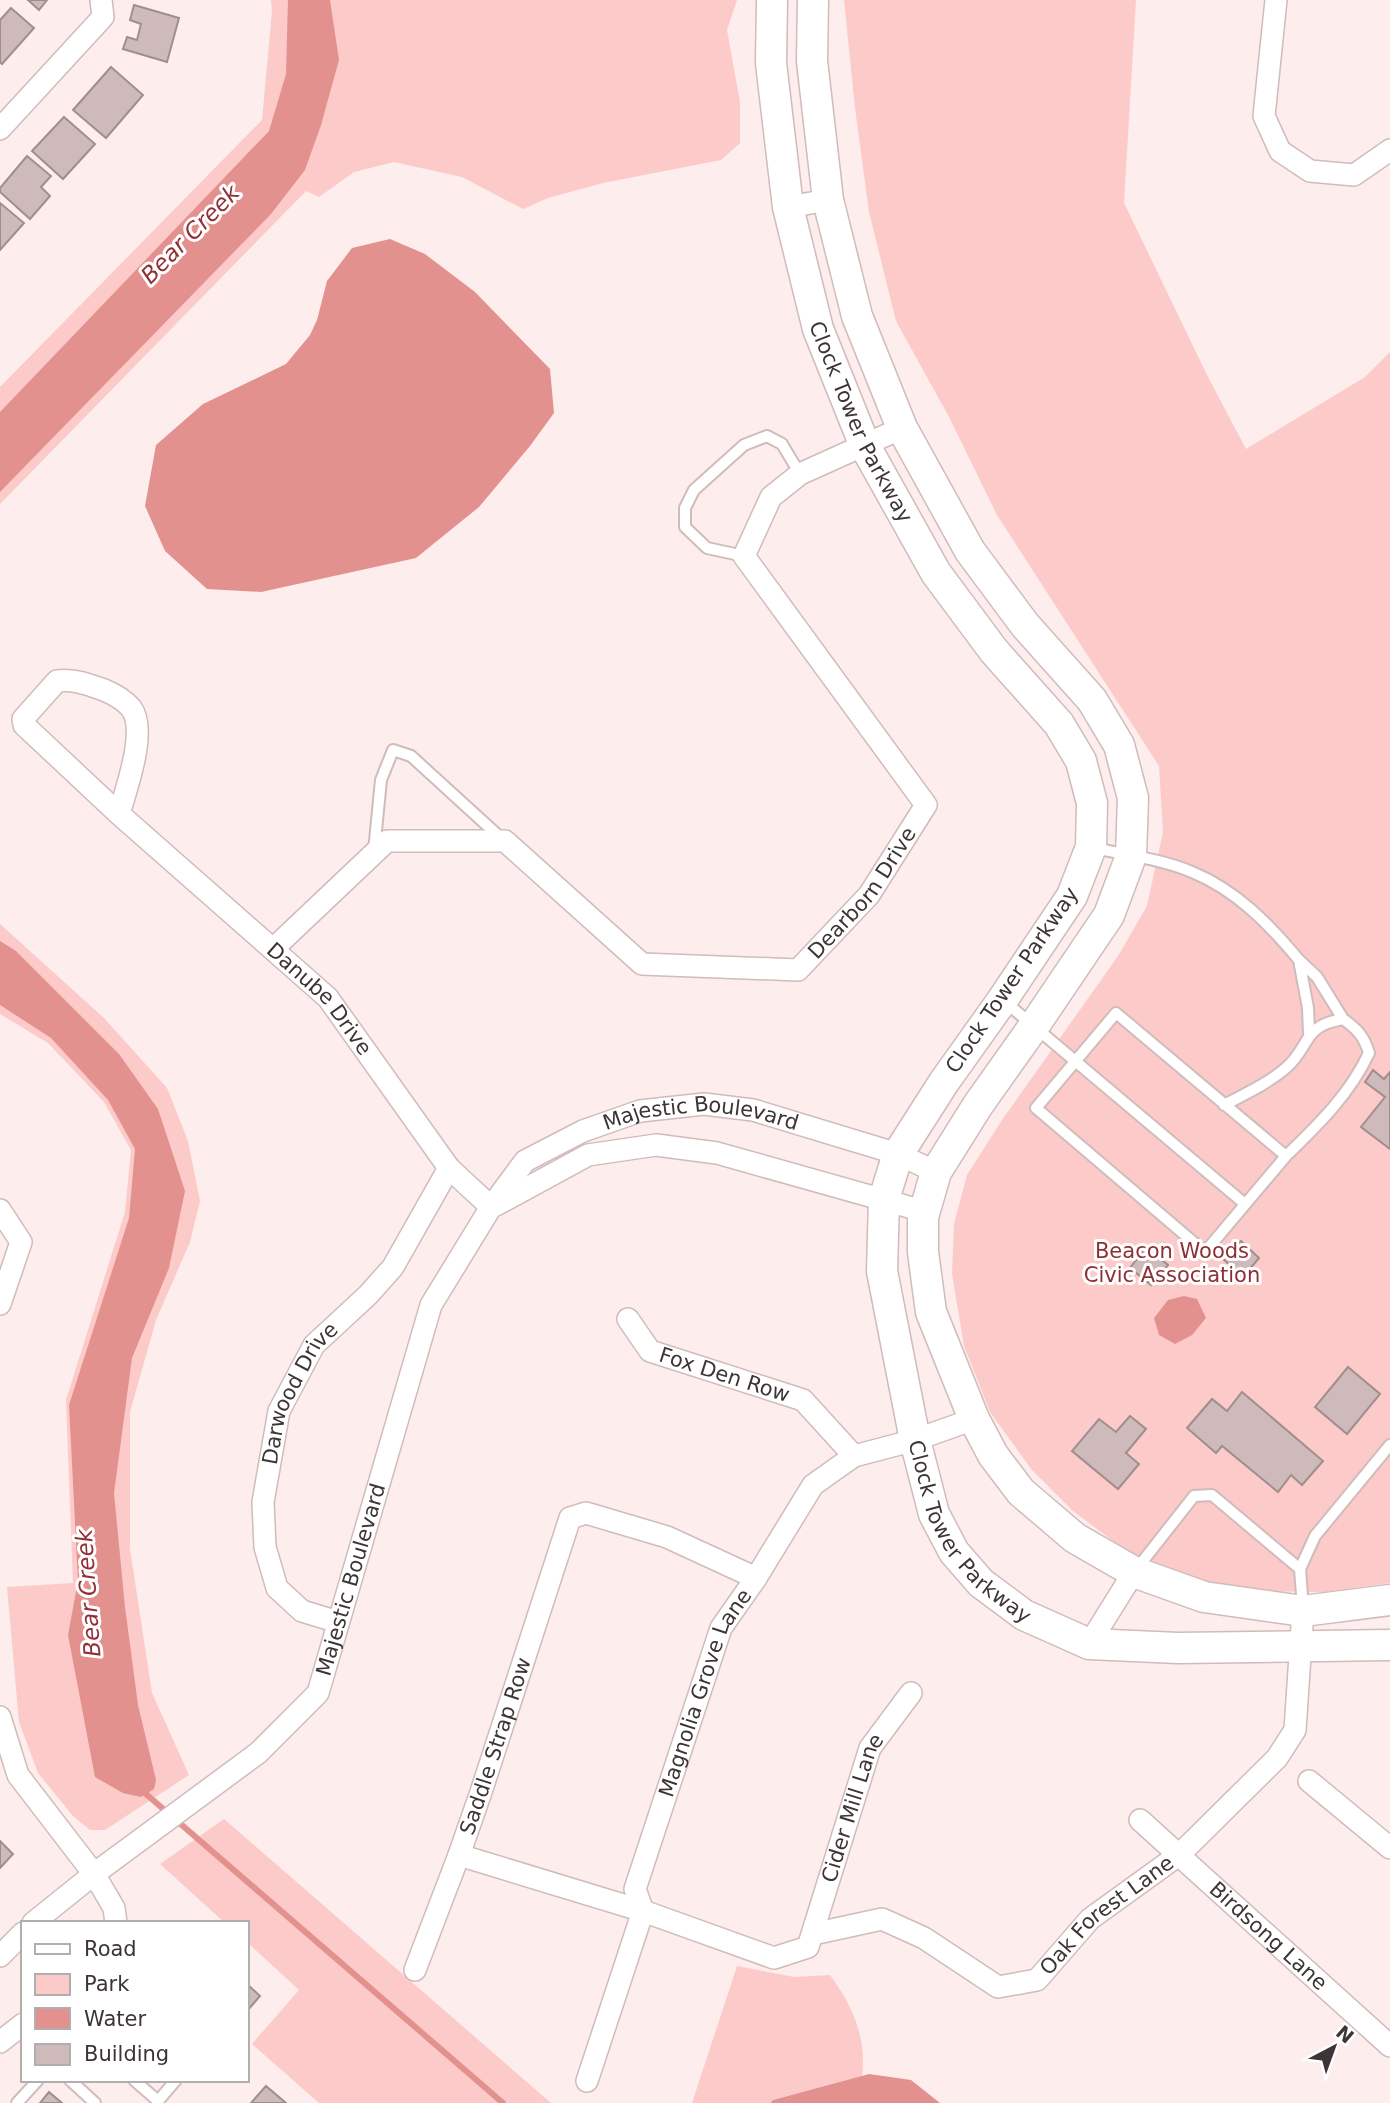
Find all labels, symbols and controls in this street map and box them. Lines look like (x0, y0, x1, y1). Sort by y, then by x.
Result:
water label: Bear Creek (136, 178, 246, 288)
street label: Clock Tower Parkway (804, 318, 917, 527)
street label: Dearborn Drive (803, 823, 921, 964)
street label: Clock Tower Parkway (941, 882, 1083, 1078)
street label: Danube Drive (262, 938, 377, 1060)
street label: Majestic Boulevard (600, 1092, 802, 1135)
park label: Beacon Woods Civic Association (1084, 1239, 1260, 1287)
street label: Darwood Drive (258, 1317, 343, 1466)
street label: Fox Den Row (656, 1343, 793, 1407)
street label: Clock Tower Parkway (904, 1438, 1036, 1628)
street label: Majestic Boulevard (312, 1481, 390, 1679)
water label: Bear Creek (70, 1527, 105, 1658)
street label: Magnolia Grove Lane (654, 1584, 757, 1800)
street label: Saddle Strap Row (455, 1654, 536, 1838)
street label: Cider Mill Lane (817, 1729, 889, 1886)
street label: Oak Forest Lane (1035, 1851, 1178, 1980)
street label: Birdsong Lane (1205, 1877, 1332, 1995)
legend (21, 1921, 248, 2082)
text: Road (84, 1937, 137, 1961)
text: Park (84, 1972, 130, 1996)
text: Water (84, 2007, 146, 2031)
north arrow (1299, 2012, 1369, 2082)
text: N (1332, 2021, 1358, 2048)
text: Building (84, 2042, 169, 2066)

